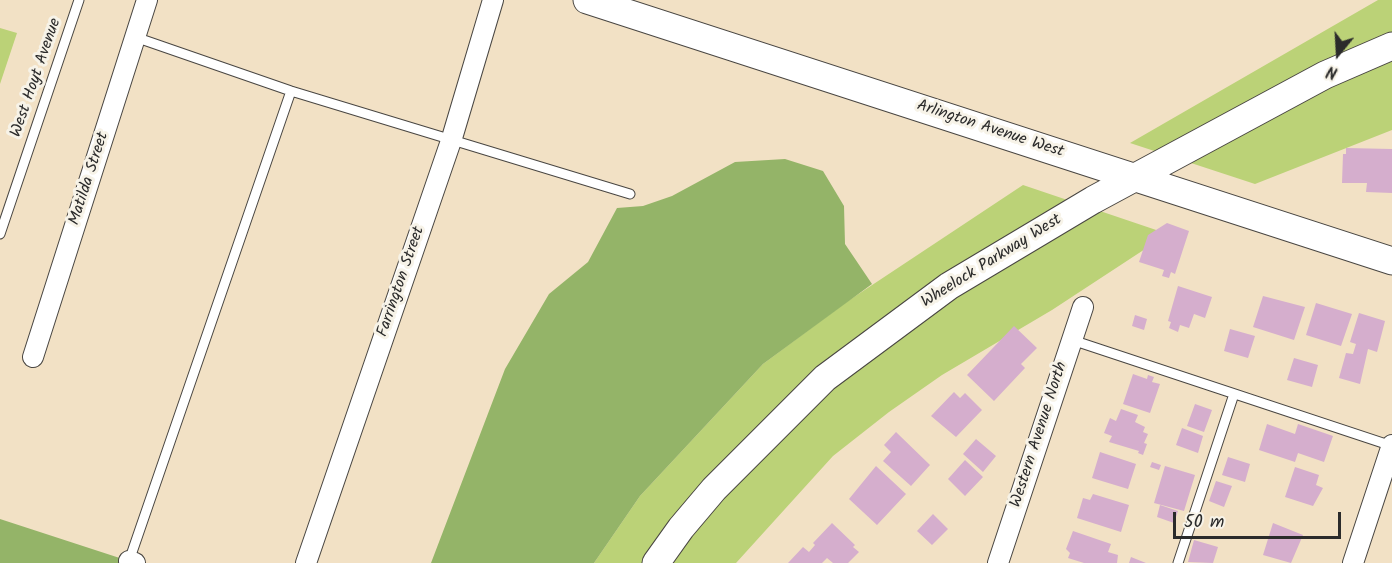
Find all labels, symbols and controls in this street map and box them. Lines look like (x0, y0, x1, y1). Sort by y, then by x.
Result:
street label: West Hoyt Avenue (8, 16, 66, 140)
north arrow (1308, 24, 1368, 84)
text: N (1324, 58, 1341, 85)
street label: Arlington Avenue West (914, 97, 1066, 163)
street label: Matilda Street (66, 130, 114, 228)
street label: Wheelock Parkway West (918, 211, 1066, 313)
street label: Farrington Street (374, 224, 430, 340)
street label: Western Avenue North (1007, 360, 1073, 510)
scale bar (1176, 500, 1344, 538)
text: 50 m (1184, 508, 1224, 537)

